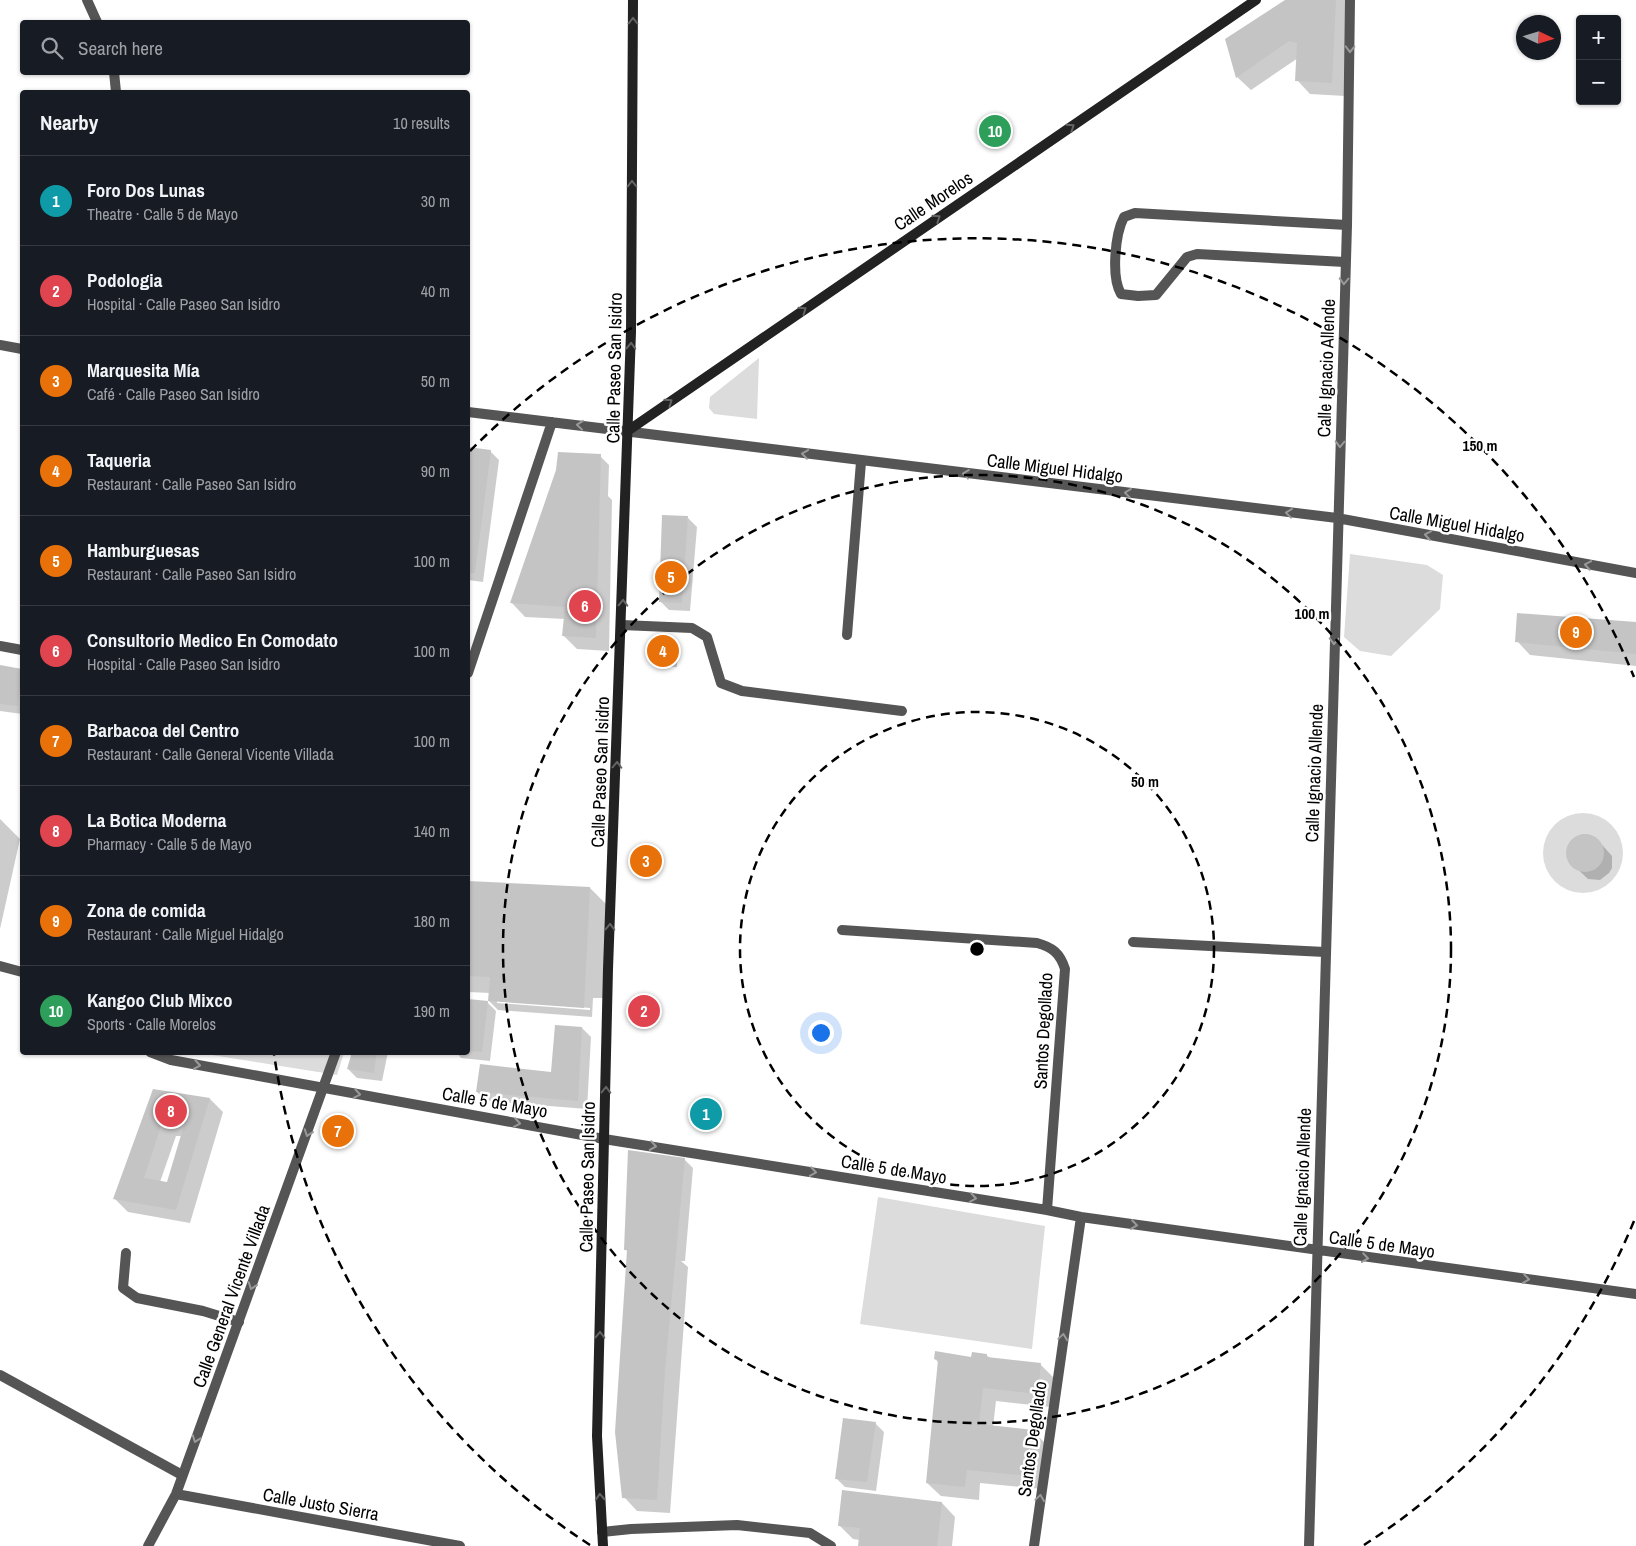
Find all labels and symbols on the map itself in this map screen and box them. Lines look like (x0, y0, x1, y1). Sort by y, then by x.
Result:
north arrow (1516, 15, 1561, 60)
one-way arrow (628, 17, 638, 24)
one-way arrow (1344, 45, 1355, 53)
pin: 10 (979, 112, 1011, 150)
one-way arrow (1066, 123, 1075, 133)
street label: Calle Morelos (889, 165, 977, 237)
one-way arrow (627, 179, 637, 187)
one-way arrow (931, 215, 941, 224)
one-way arrow (1339, 277, 1350, 285)
street label: Calle Paseo San Isidro (600, 292, 628, 444)
street label: Calle Ignacio Allende (1311, 298, 1341, 438)
one-way arrow (797, 307, 807, 316)
one-way arrow (626, 342, 636, 350)
one-way arrow (663, 399, 673, 408)
one-way arrow (576, 420, 584, 431)
text: 150 m (1463, 435, 1497, 456)
one-way arrow (1334, 440, 1345, 448)
street label: Calle Miguel Hidalgo (985, 447, 1125, 489)
one-way arrow (801, 449, 809, 460)
one-way arrow (962, 469, 970, 480)
one-way arrow (1123, 488, 1131, 499)
street label: Calle Miguel Hidalgo (1387, 500, 1527, 548)
one-way arrow (1285, 508, 1293, 519)
one-way arrow (1424, 531, 1433, 541)
pin: 5 (655, 558, 687, 596)
one-way arrow (1584, 560, 1592, 570)
pin: 6 (569, 587, 601, 625)
one-way arrow (618, 598, 628, 606)
text: 100 m (1295, 603, 1329, 624)
pin: 9 (1560, 613, 1592, 651)
pin: 4 (647, 632, 679, 670)
one-way arrow (1329, 638, 1339, 645)
street label: Calle Paseo San Isidro (585, 696, 615, 848)
street label: Calle Ignacio Allende (1299, 703, 1329, 843)
one-way arrow (611, 761, 622, 769)
text: 50 m (1131, 771, 1159, 792)
pin: 3 (630, 842, 662, 880)
one-way arrow (605, 923, 615, 931)
centre of rings (968, 940, 986, 958)
street label: Santos Degollado (1027, 972, 1059, 1090)
pin: 2 (628, 992, 660, 1030)
your location (808, 1020, 834, 1046)
one-way arrow (193, 1059, 202, 1069)
street label: Calle 5 de Mayo (440, 1080, 550, 1124)
one-way arrow (600, 1086, 611, 1094)
one-way arrow (353, 1088, 362, 1098)
pin: 8 (155, 1092, 187, 1130)
pin: 1 (690, 1095, 722, 1133)
street label: Calle Paseo San Isidro (573, 1101, 601, 1253)
street label: Calle Ignacio Allende (1287, 1107, 1317, 1247)
pin: 7 (322, 1112, 354, 1150)
one-way arrow (513, 1117, 521, 1127)
one-way arrow (304, 1129, 314, 1137)
one-way arrow (648, 1141, 657, 1151)
street label: Calle 5 de Mayo (839, 1148, 949, 1190)
one-way arrow (809, 1167, 817, 1177)
one-way arrow (969, 1193, 978, 1203)
street label: Calle General Vicente Villada (186, 1201, 276, 1391)
one-way arrow (1130, 1219, 1138, 1230)
street label: Calle 5 de Mayo (1327, 1224, 1437, 1264)
one-way arrow (1361, 1252, 1369, 1263)
one-way arrow (1522, 1274, 1530, 1284)
one-way arrow (248, 1282, 258, 1290)
one-way arrow (594, 1331, 605, 1339)
one-way arrow (1058, 1333, 1068, 1341)
street label: Santos Degollado (1012, 1380, 1052, 1498)
one-way arrow (192, 1434, 202, 1442)
street label: Calle Justo Sierra (261, 1482, 381, 1526)
one-way arrow (595, 1493, 606, 1501)
one-way arrow (1034, 1493, 1044, 1502)

